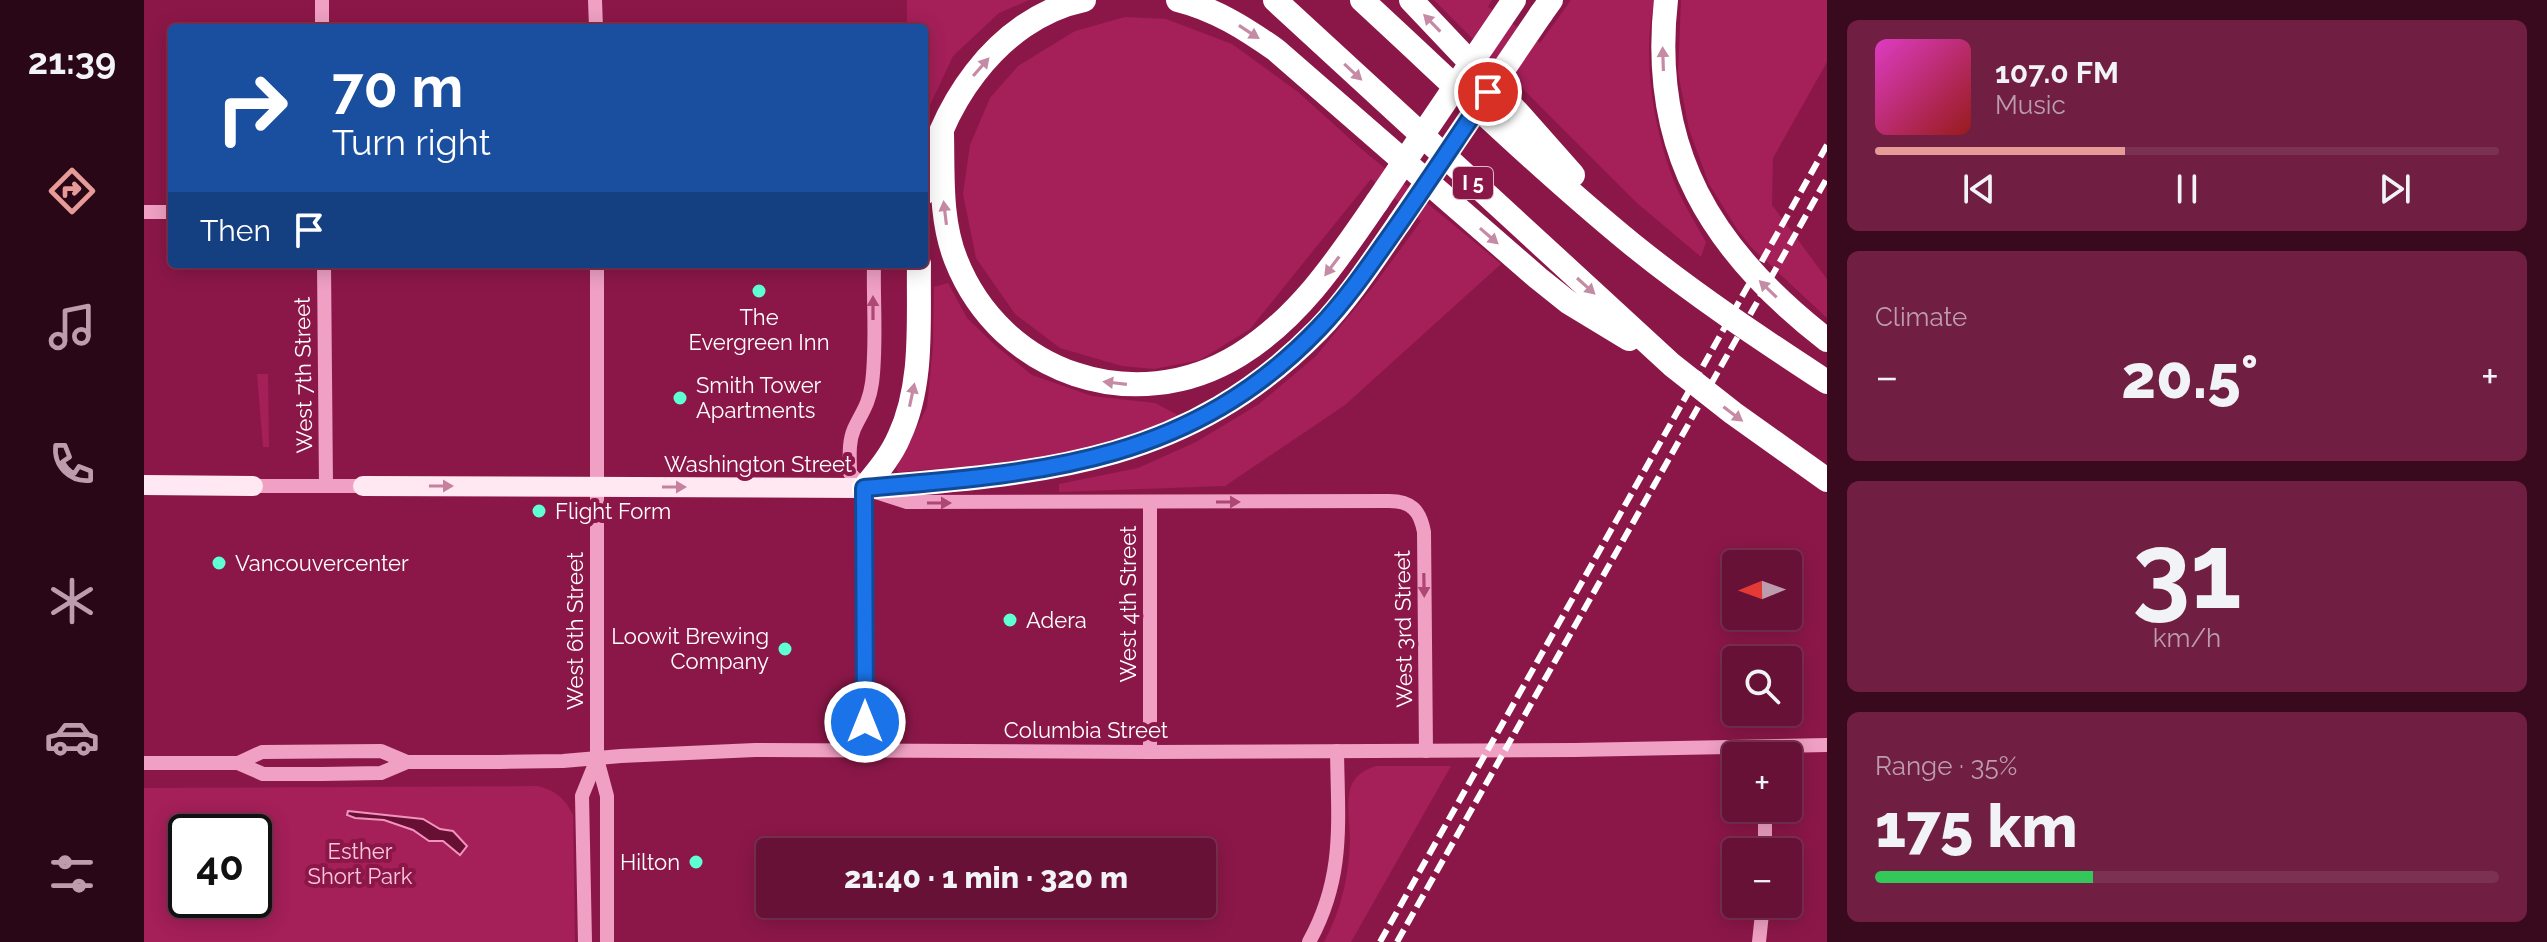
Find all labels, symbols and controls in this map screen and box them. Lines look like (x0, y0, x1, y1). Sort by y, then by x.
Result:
one-way arrow (1424, 13, 1442, 32)
one-way arrow (1238, 24, 1260, 38)
text: 21:39 (28, 40, 116, 82)
one-way arrow (1657, 46, 1670, 71)
text: 70 m (332, 54, 463, 120)
text: 107.0 FM (1995, 55, 2119, 90)
icon: right (200, 56, 304, 160)
one-way arrow (971, 57, 989, 76)
pin (1454, 58, 1522, 126)
one-way arrow (1343, 62, 1362, 80)
icon: arrive (1466, 70, 1510, 114)
text: Music (1995, 90, 2066, 120)
text: Turn right (332, 121, 491, 163)
icon: directions (44, 163, 100, 219)
road number: I 5 (1453, 167, 1493, 199)
icon: previous (1957, 167, 2001, 211)
icon: pause (2165, 167, 2209, 211)
icon: next (2373, 167, 2417, 211)
one-way arrow (938, 200, 951, 225)
icon: arrive (287, 208, 331, 252)
text: Then (200, 213, 271, 248)
one-way arrow (1480, 227, 1499, 245)
one-way arrow (1325, 256, 1341, 276)
one-way arrow (1576, 276, 1595, 294)
one-way arrow (1759, 280, 1778, 299)
marker: The Evergreen Inn (750, 282, 768, 300)
one-way arrow (867, 295, 879, 320)
street label: West 7th Street (289, 296, 317, 454)
icon: music (44, 299, 100, 355)
text: Climate (1875, 302, 1967, 332)
place label: The Evergreen Inn (689, 304, 829, 355)
text: 20.5° (2121, 342, 2258, 412)
text: − (1875, 351, 1899, 402)
text: + (2481, 351, 2499, 402)
place label: Smith Tower Apartments (696, 372, 822, 423)
one-way arrow (1102, 377, 1127, 390)
one-way arrow (906, 383, 919, 408)
marker: Smith Tower Apartments (671, 389, 689, 407)
one-way arrow (1723, 405, 1743, 421)
icon: phone (44, 436, 100, 492)
street label: Washington Street (664, 451, 853, 477)
one-way arrow (429, 480, 454, 492)
one-way arrow (662, 481, 687, 493)
one-way arrow (927, 496, 952, 509)
one-way arrow (1216, 496, 1241, 508)
place label: Flight Form (555, 498, 671, 524)
marker: Flight Form (530, 502, 548, 520)
text: 31 (2132, 510, 2242, 632)
street label: West 4th Street (1115, 525, 1141, 682)
street label: West 3rd Street (1389, 549, 1417, 708)
place label: Vancouvercenter (235, 550, 409, 576)
north arrow (1722, 550, 1802, 630)
map controls (1722, 550, 1802, 918)
street label: West 6th Street (562, 551, 588, 710)
marker: Vancouvercenter (210, 554, 228, 572)
icon: climate (44, 573, 100, 629)
one-way arrow (1418, 573, 1430, 598)
place label: Adera (1026, 607, 1087, 633)
marker: Adera (1001, 611, 1019, 629)
place label: Loowit Brewing Company (611, 623, 769, 674)
text: km/h (2153, 623, 2221, 653)
marker: Loowit Brewing Company (776, 640, 794, 658)
button: search (1722, 646, 1802, 726)
position arrow (823, 680, 907, 764)
icon: car (44, 709, 100, 765)
street label: Columbia Street (1004, 717, 1169, 743)
button: + (1722, 742, 1802, 822)
text: Range · 35% (1875, 751, 2017, 781)
text: 175 km (1875, 791, 2078, 861)
speed limit sign: 40 (168, 814, 272, 918)
park label: Esther Short Park (308, 838, 413, 889)
button: − (1722, 838, 1802, 918)
icon: filters (44, 846, 100, 902)
place label: Hilton (620, 849, 680, 875)
marker: Hilton (687, 853, 705, 871)
text: 21:40 · 1 min · 320 m (844, 860, 1128, 895)

